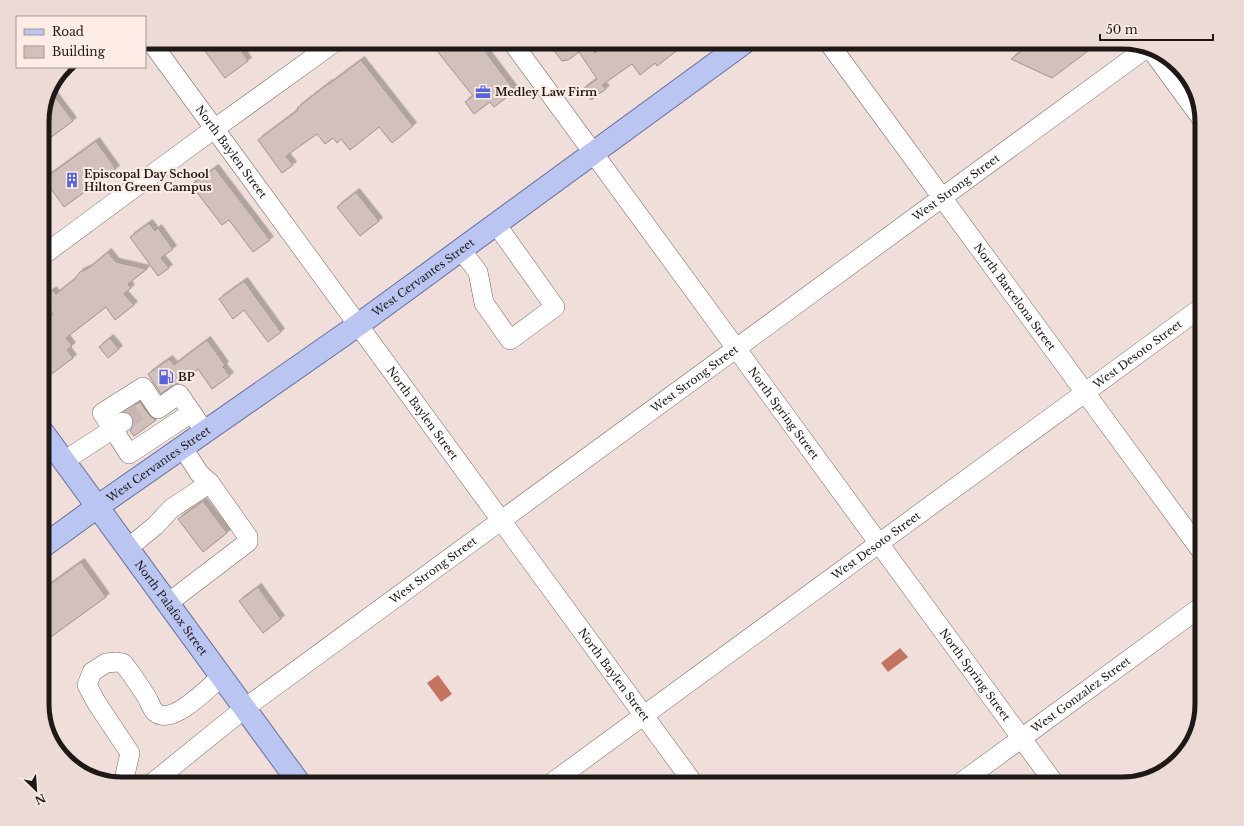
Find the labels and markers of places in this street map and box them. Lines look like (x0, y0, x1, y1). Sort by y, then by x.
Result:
office icon: Medley Law Firm (474, 83, 492, 101)
place label: Medley Law Firm (495, 85, 597, 99)
place label: Episcopal Day School Hilton Green Campus (84, 167, 212, 194)
building icon: Episcopal Day School Hilton Green Campus (63, 171, 81, 189)
fuel station icon: BP (157, 368, 175, 386)
place label: BP (178, 370, 195, 384)

